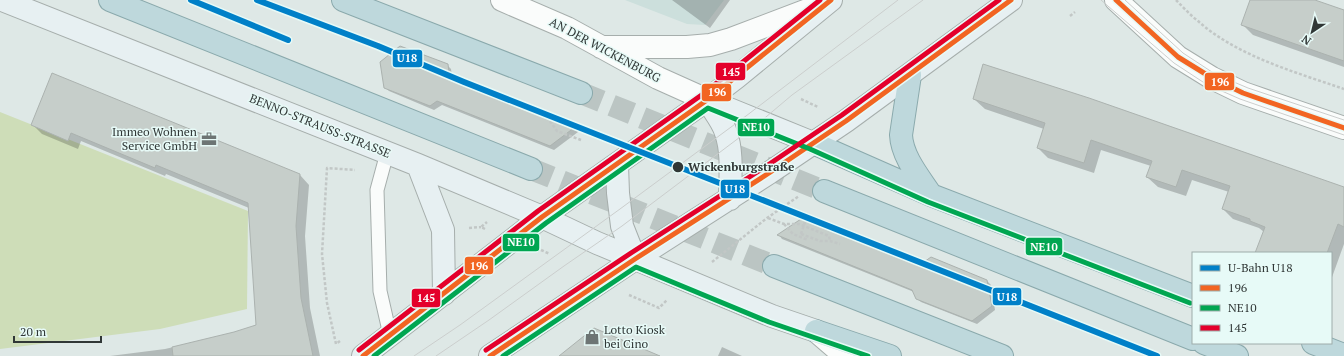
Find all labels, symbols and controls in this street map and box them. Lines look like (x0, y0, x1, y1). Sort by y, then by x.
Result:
north arrow (1292, 12, 1332, 52)
street label: AN DER WICKENBURG (547, 14, 664, 86)
text: N (1298, 32, 1314, 48)
line badge: U18 (392, 49, 423, 68)
text: U18 (397, 51, 417, 65)
line badge: 145 (715, 62, 746, 81)
text: 145 (722, 65, 740, 79)
line badge: 196 (1204, 72, 1235, 91)
text: 196 (1211, 75, 1229, 89)
line badge: 196 (701, 83, 732, 102)
text: 196 (708, 85, 726, 99)
street label: BENNO-STRAUSS-STRASSE (247, 90, 393, 161)
line badge: NE10 (737, 118, 775, 137)
text: NE10 (742, 120, 770, 134)
place label: Immeo Wohnen Service GmbH (112, 124, 197, 153)
office icon: Immeo Wohnen Service GmbH (200, 130, 218, 148)
place label: Wickenburgstraße (688, 159, 795, 174)
marker: Wickenburgstraße (671, 160, 685, 174)
line badge: U18 (720, 179, 750, 199)
text: U18 (725, 182, 745, 196)
line badge: NE10 (502, 233, 540, 252)
text: NE10 (507, 235, 535, 249)
line badge: NE10 (1025, 237, 1063, 256)
text: NE10 (1030, 240, 1058, 254)
legend (1192, 252, 1332, 344)
line badge: 196 (464, 256, 494, 275)
text: 196 (470, 259, 488, 273)
text: U-Bahn U18 (1228, 260, 1293, 275)
text: 196 (1228, 280, 1248, 295)
line badge: U18 (992, 287, 1022, 306)
line badge: 145 (411, 288, 441, 308)
text: U18 (997, 290, 1017, 304)
text: 145 (417, 291, 435, 305)
text: NE10 (1228, 300, 1257, 315)
scale bar (14, 318, 101, 344)
text: 145 (1228, 320, 1247, 335)
place label: Lotto Kiosk bei Cino (604, 322, 666, 351)
text: 20 m (20, 324, 47, 339)
shop icon: Lotto Kiosk bei Cino (583, 328, 601, 346)

